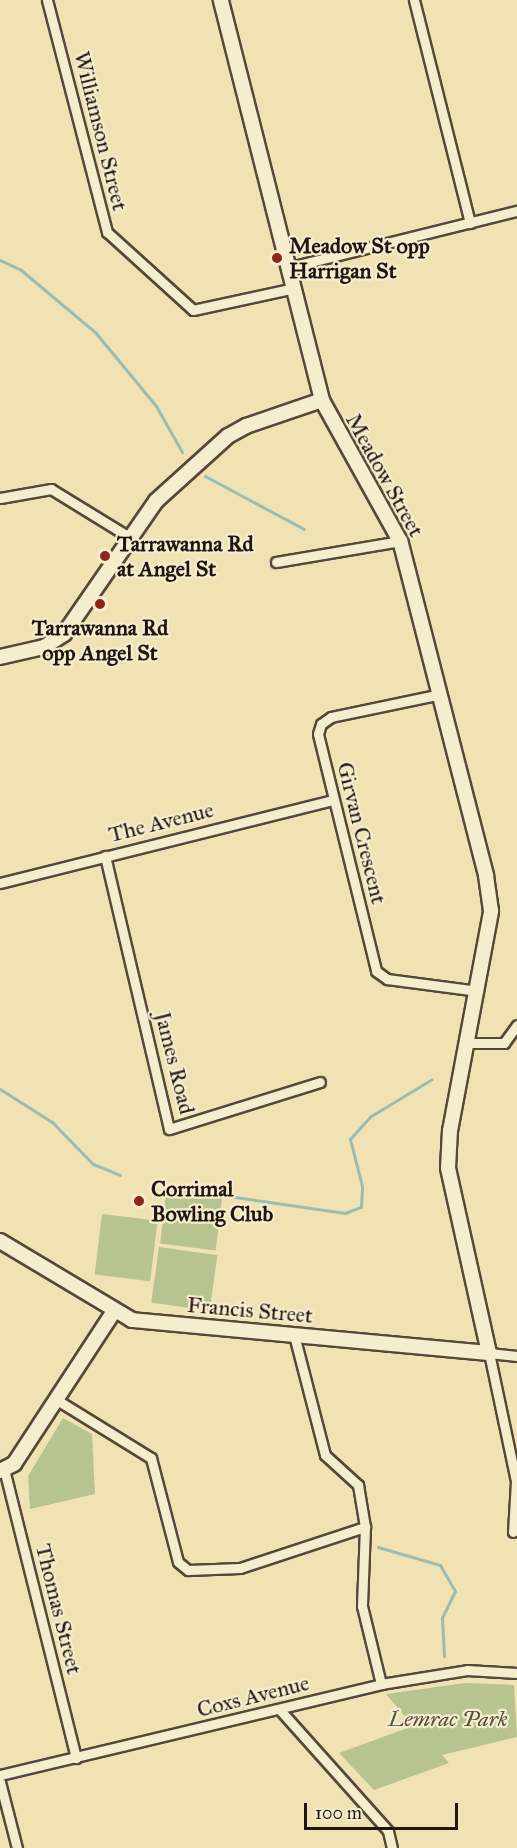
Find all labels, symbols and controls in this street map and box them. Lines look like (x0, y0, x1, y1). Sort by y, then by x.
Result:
street label: Williamson Street (68, 49, 134, 213)
place label: Meadow St opp Harrigan St (289, 232, 430, 284)
marker: Meadow St opp Harrigan St (270, 251, 284, 265)
street label: Meadow Street (340, 409, 430, 541)
place label: Tarrawanna Rd at Angel St (117, 530, 254, 582)
marker: Tarrawanna Rd at Angel St (98, 549, 112, 563)
marker: Tarrawanna Rd opp Angel St (93, 597, 107, 611)
place label: Tarrawanna Rd opp Angel St (32, 614, 168, 666)
street label: Girvan Crescent (332, 759, 392, 907)
street label: The Avenue (106, 796, 216, 848)
street label: James Road (150, 1009, 200, 1117)
place label: Corrimal Bowling Club (151, 1175, 273, 1226)
marker: Corrimal Bowling Club (132, 1194, 146, 1208)
street label: Francis Street (186, 1291, 314, 1329)
street label: Thomas Street (30, 1541, 88, 1677)
street label: Coxs Avenue (194, 1669, 312, 1723)
park label: Lemrac Park (388, 1706, 508, 1732)
scale bar (307, 1791, 462, 1829)
text: 100 m (315, 1802, 362, 1824)

